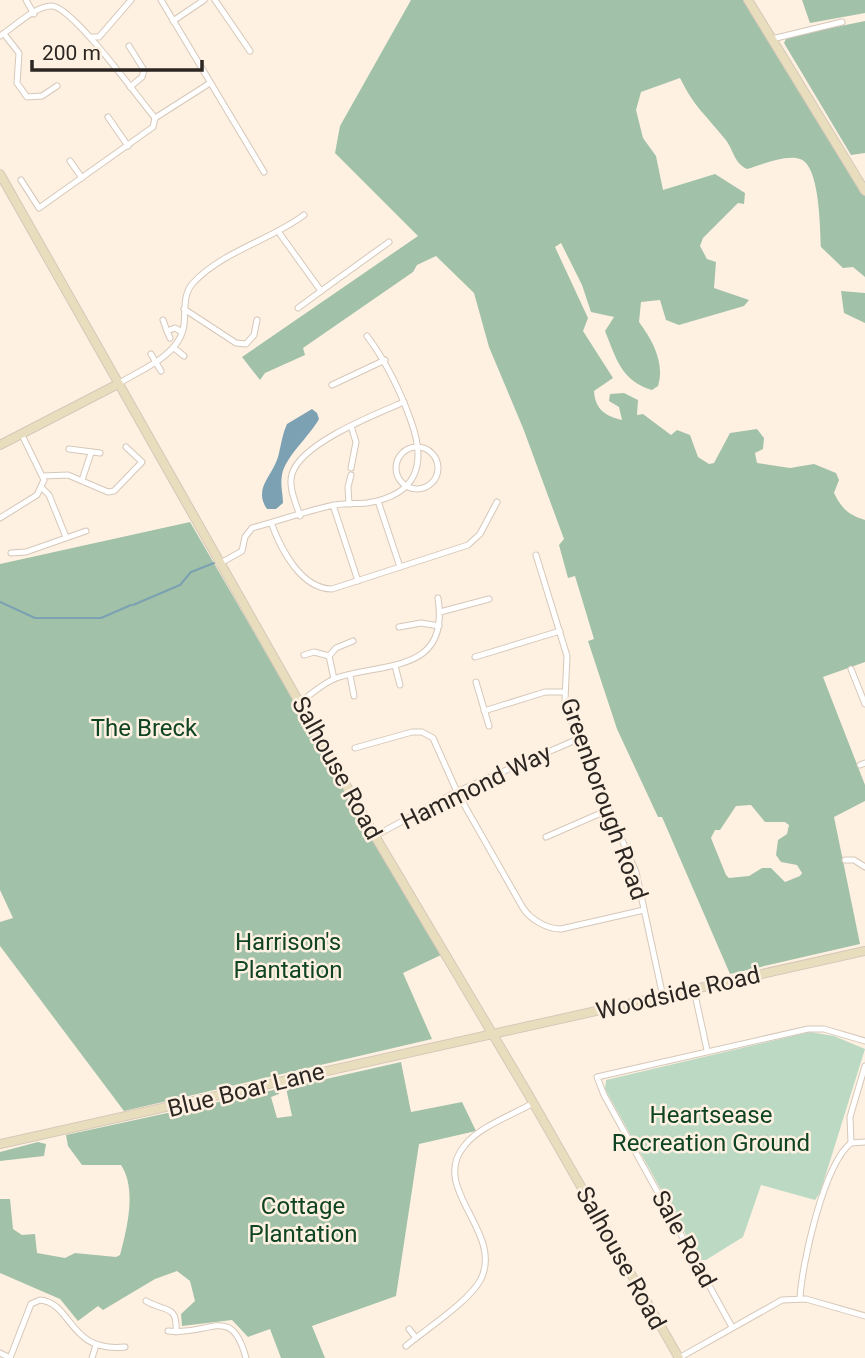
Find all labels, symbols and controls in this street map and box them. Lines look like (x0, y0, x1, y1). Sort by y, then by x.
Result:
scale bar (32, 28, 201, 72)
text: 200 m (42, 41, 101, 65)
street label: Salhouse Road (286, 691, 388, 845)
street label: Greenborough Road (554, 694, 654, 904)
park label: The Breck (91, 714, 198, 742)
street label: Hammond Way (396, 738, 556, 835)
park label: Harrison's Plantation (234, 928, 342, 984)
street label: Woodside Road (593, 961, 763, 1025)
street label: Blue Boar Lane (165, 1057, 327, 1123)
park label: Heartsease Recreation Ground (612, 1101, 810, 1157)
street label: Salhouse Road (570, 1181, 672, 1335)
street label: Sale Road (646, 1185, 722, 1293)
park label: Cottage Plantation (249, 1192, 357, 1248)

